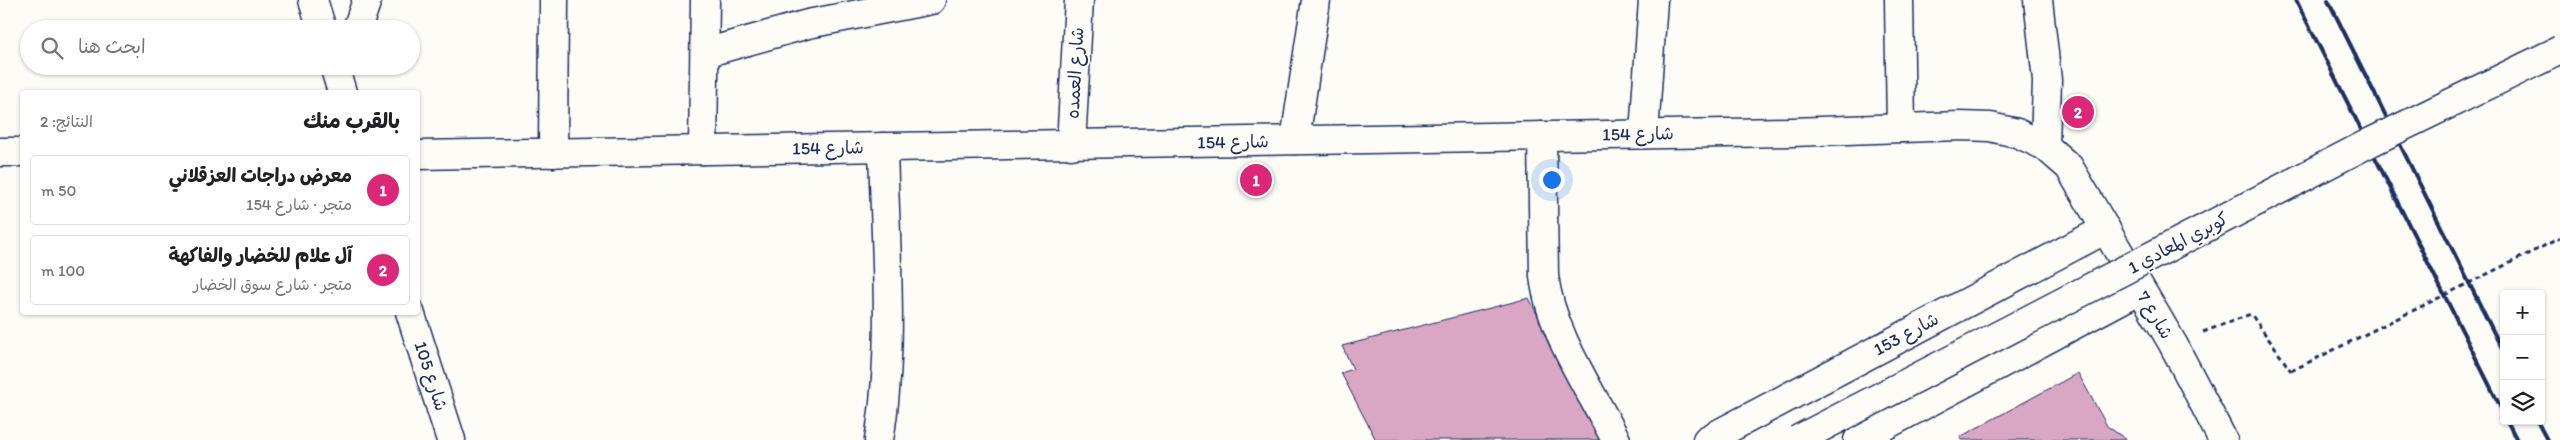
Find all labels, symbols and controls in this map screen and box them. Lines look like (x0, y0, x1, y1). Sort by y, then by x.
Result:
search box (20, 20, 420, 75)
street label: شارع العمده (1062, 27, 1089, 119)
icon: search (38, 34, 66, 62)
text: ابحث هنا (78, 35, 146, 58)
pin: 2 (2062, 93, 2094, 131)
text: بالقرب منك (303, 108, 400, 133)
text: النتائج: 2 (40, 112, 93, 131)
street label: شارع 154 (1602, 122, 1674, 147)
street label: شارع 154 (1197, 130, 1269, 155)
street label: شارع 154 (792, 136, 864, 161)
pin: 1 (1240, 161, 1272, 199)
text: معرض دراجات العزقلاني (169, 164, 352, 187)
your location (1539, 167, 1565, 193)
text: 50 m (41, 181, 76, 200)
text: 1 (379, 181, 387, 200)
text: متجر · شارع 154 (246, 195, 352, 214)
street label: كوبري المعادي 1 (2124, 207, 2233, 280)
text: آل علام للخضار والفاكهة (168, 244, 352, 267)
text: 100 m (41, 261, 85, 280)
text: 2 (379, 261, 387, 280)
text: متجر · شارع سوق الخضار (193, 275, 352, 294)
street label: شارع 7 (2131, 287, 2178, 343)
map controls (2500, 290, 2545, 425)
button: + (2500, 290, 2545, 335)
street label: شارع 153 (1870, 308, 1943, 361)
button: − (2500, 335, 2545, 380)
street label: شارع 105 (408, 338, 453, 414)
button: layers (2500, 380, 2545, 425)

